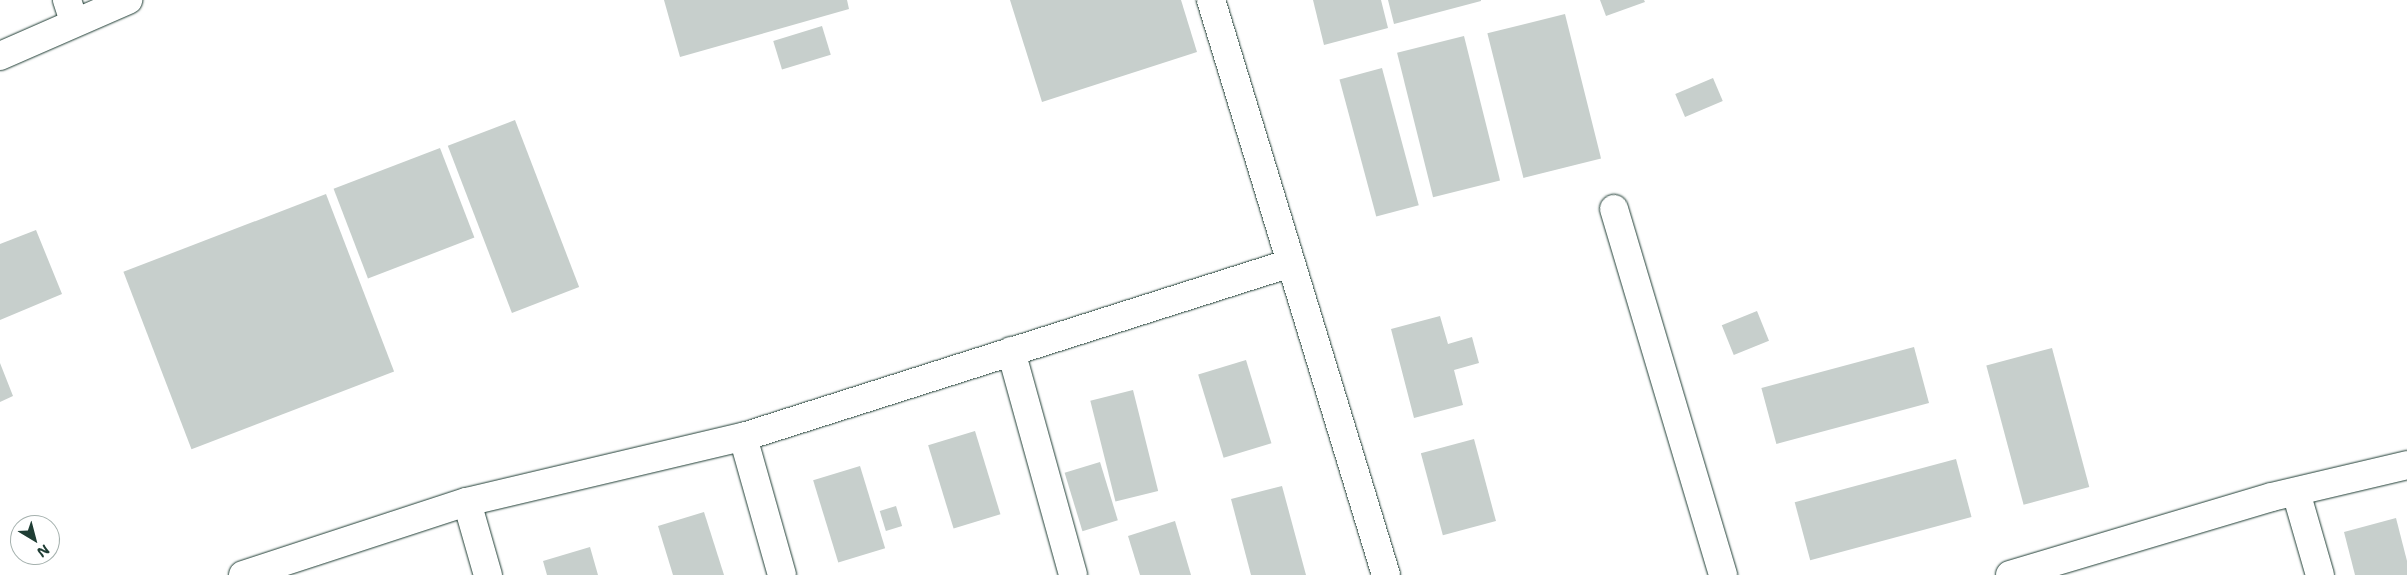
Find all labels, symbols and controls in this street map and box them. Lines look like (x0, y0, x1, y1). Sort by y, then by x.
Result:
north arrow (10, 515, 60, 565)
text: N (34, 541, 53, 562)

